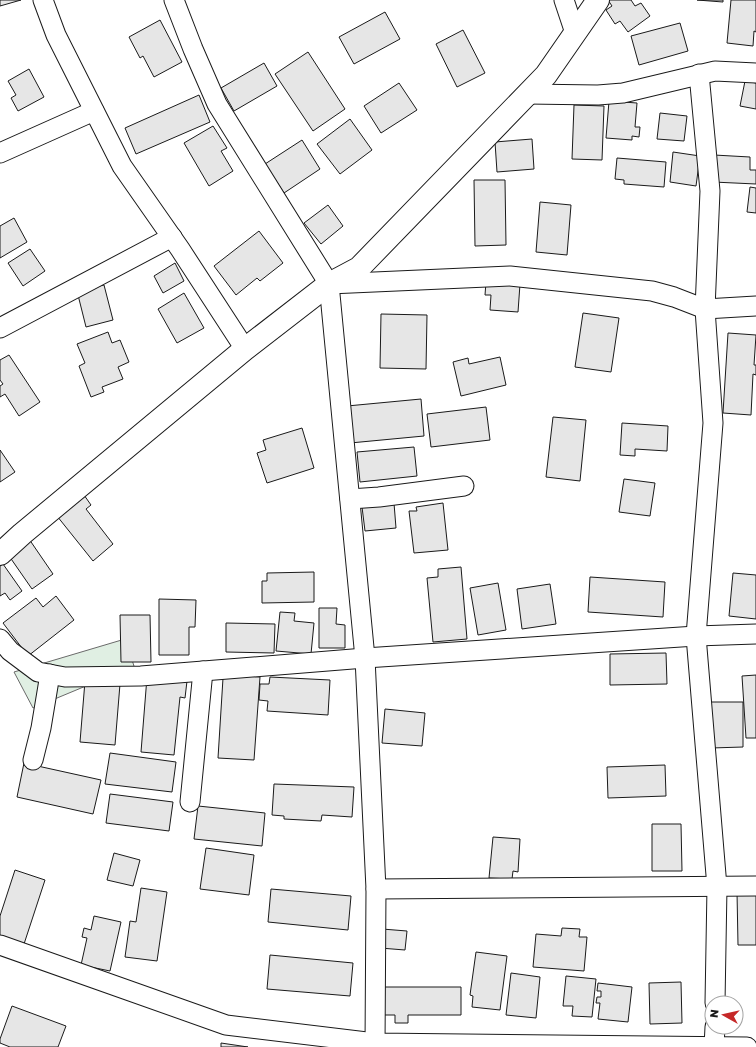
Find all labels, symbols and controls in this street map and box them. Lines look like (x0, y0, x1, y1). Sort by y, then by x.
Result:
north arrow (704, 995, 744, 1035)
text: N (707, 1008, 721, 1019)

